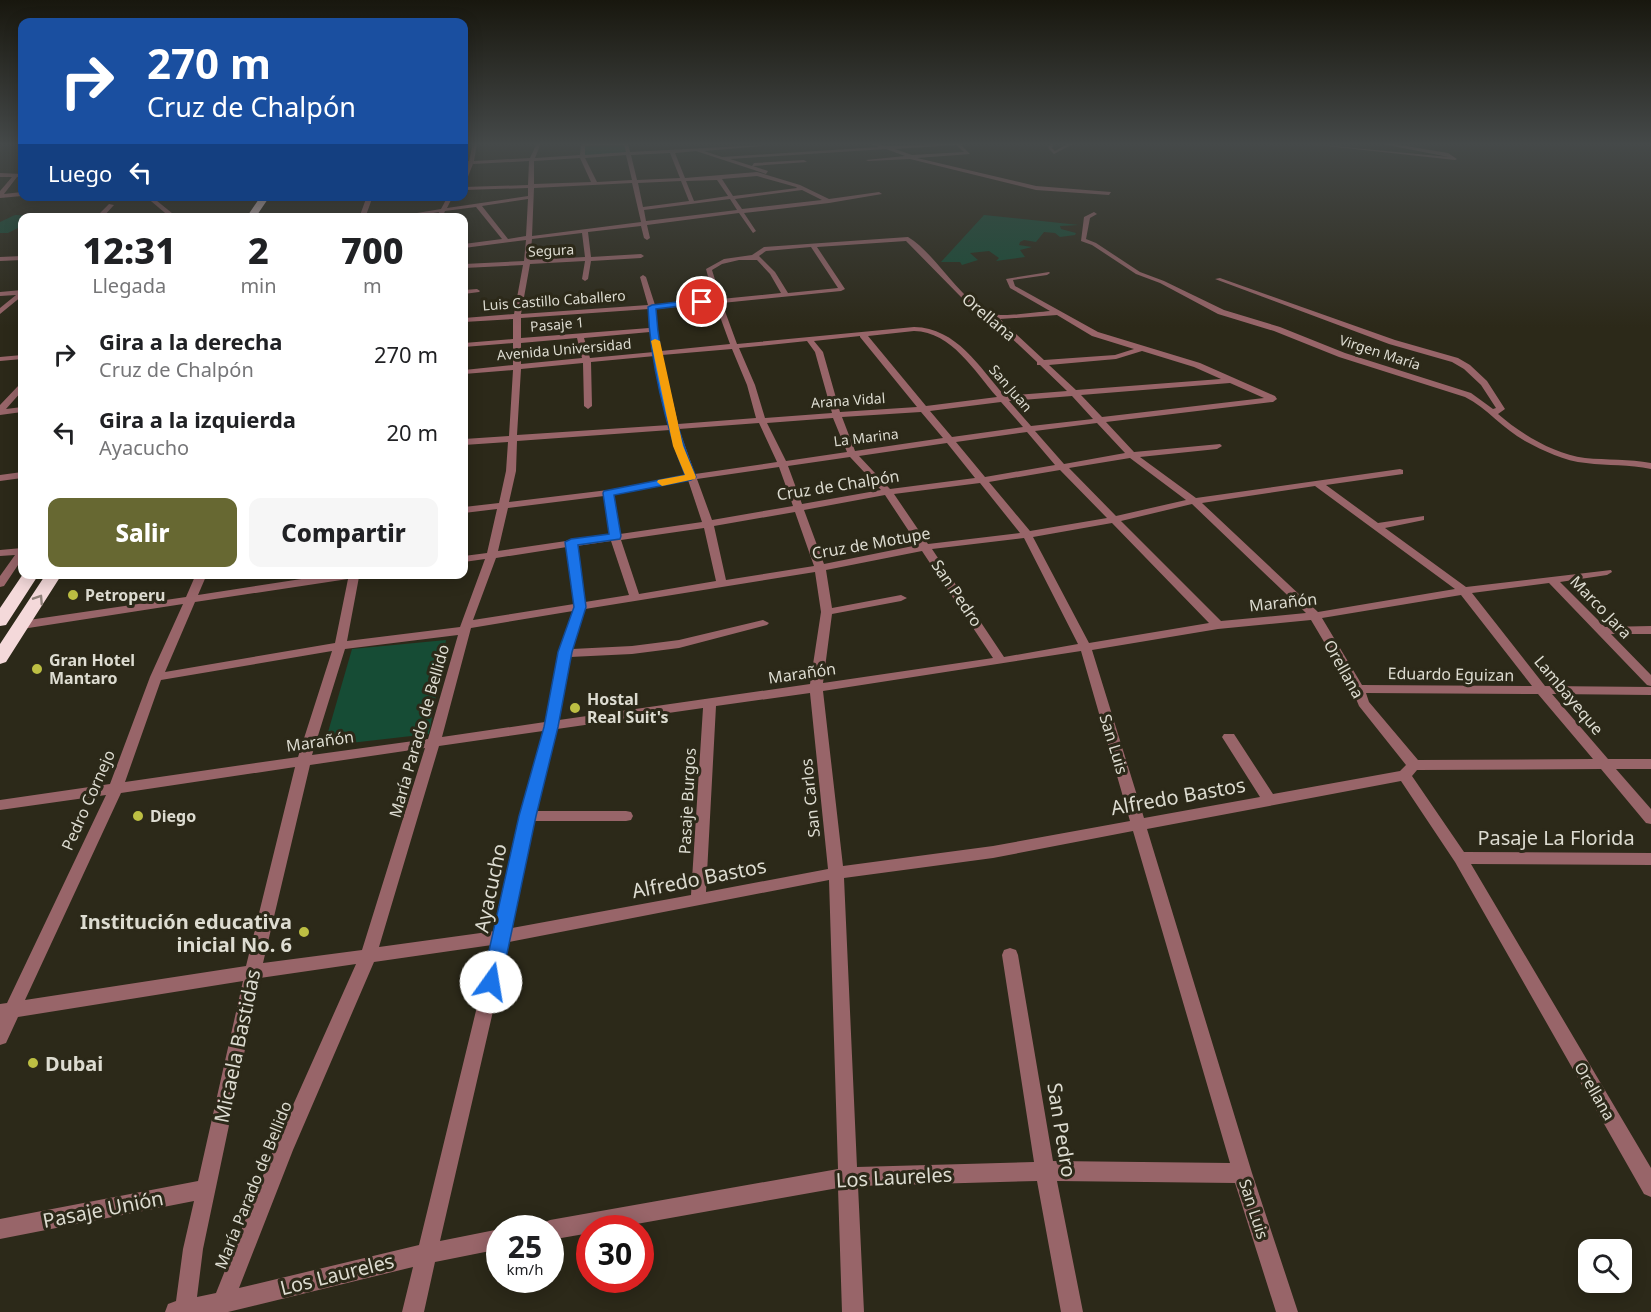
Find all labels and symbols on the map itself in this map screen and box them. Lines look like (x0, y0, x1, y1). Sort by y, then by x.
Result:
street label: Segura (527, 239, 575, 261)
pin (676, 276, 727, 327)
street label: Luis Castillo Caballero (482, 286, 626, 314)
street label: Orellana (957, 288, 1021, 346)
street label: Pasaje 1 (529, 312, 585, 336)
street label: Virgen María (1337, 330, 1423, 374)
street label: Avenida Universidad (496, 334, 632, 364)
street label: San Juan (985, 360, 1037, 416)
street label: Arana Vidal (810, 388, 886, 412)
street label: La Marina (832, 424, 900, 450)
street label: Cruz de Chalpón (775, 464, 901, 506)
street label: Cruz de Motupe (810, 522, 932, 564)
street label: San Pedro (927, 555, 987, 631)
street label: Marco Jara (1565, 571, 1637, 643)
place label: Petroperu (85, 584, 165, 606)
street label: Marañón (1248, 587, 1318, 617)
marker: Petroperu (66, 588, 80, 602)
one-way arrow (31, 595, 43, 605)
street label: Orellana (1319, 636, 1369, 702)
street label: María Parado de Bellido (384, 642, 454, 820)
place label: Gran Hotel Mantaro (49, 649, 135, 689)
street label: Lambayeque (1529, 651, 1609, 739)
street label: Marañón (767, 657, 837, 689)
marker: Gran Hotel Mantaro (30, 662, 44, 676)
street label: Eduardo Eguizan (1387, 662, 1515, 686)
place label: Hostal Real Suit's (587, 688, 669, 728)
marker: Hostal Real Suit's (568, 701, 582, 715)
street label: San Luis (1094, 711, 1134, 777)
street label: Marañón (285, 725, 355, 757)
street label: Pedro Cornejo (56, 746, 120, 854)
street label: Pasaje Burgos (673, 747, 701, 855)
street label: San Carlos (795, 758, 825, 838)
street label: Alfredo Bastos (1109, 771, 1247, 821)
place label: Diego (150, 805, 196, 827)
marker: Diego (131, 809, 145, 823)
street label: Pasaje La Florida (1477, 824, 1635, 851)
street label: Ayacucho (467, 841, 513, 935)
street label: Alfredo Bastos (630, 852, 768, 904)
place label: Institución educativa inicial No. 6 (80, 908, 292, 958)
marker: Institución educativa inicial No. 6 (297, 925, 311, 939)
position arrow (459, 950, 523, 1014)
street label: Micaela Bastidas (208, 967, 266, 1125)
place label: Dubai (45, 1050, 103, 1077)
marker: Dubai (26, 1056, 40, 1070)
street label: Orellana (1569, 1058, 1621, 1124)
street label: San Pedro (1041, 1081, 1083, 1179)
street label: María Parado de Bellido (209, 1098, 297, 1272)
street label: Los Laureles (835, 1160, 953, 1194)
street label: San Luis (1234, 1176, 1274, 1242)
street label: Pasaje Unión (40, 1184, 166, 1234)
speed limit sign: 30 (576, 1215, 654, 1293)
street label: Los Laureles (277, 1247, 397, 1301)

